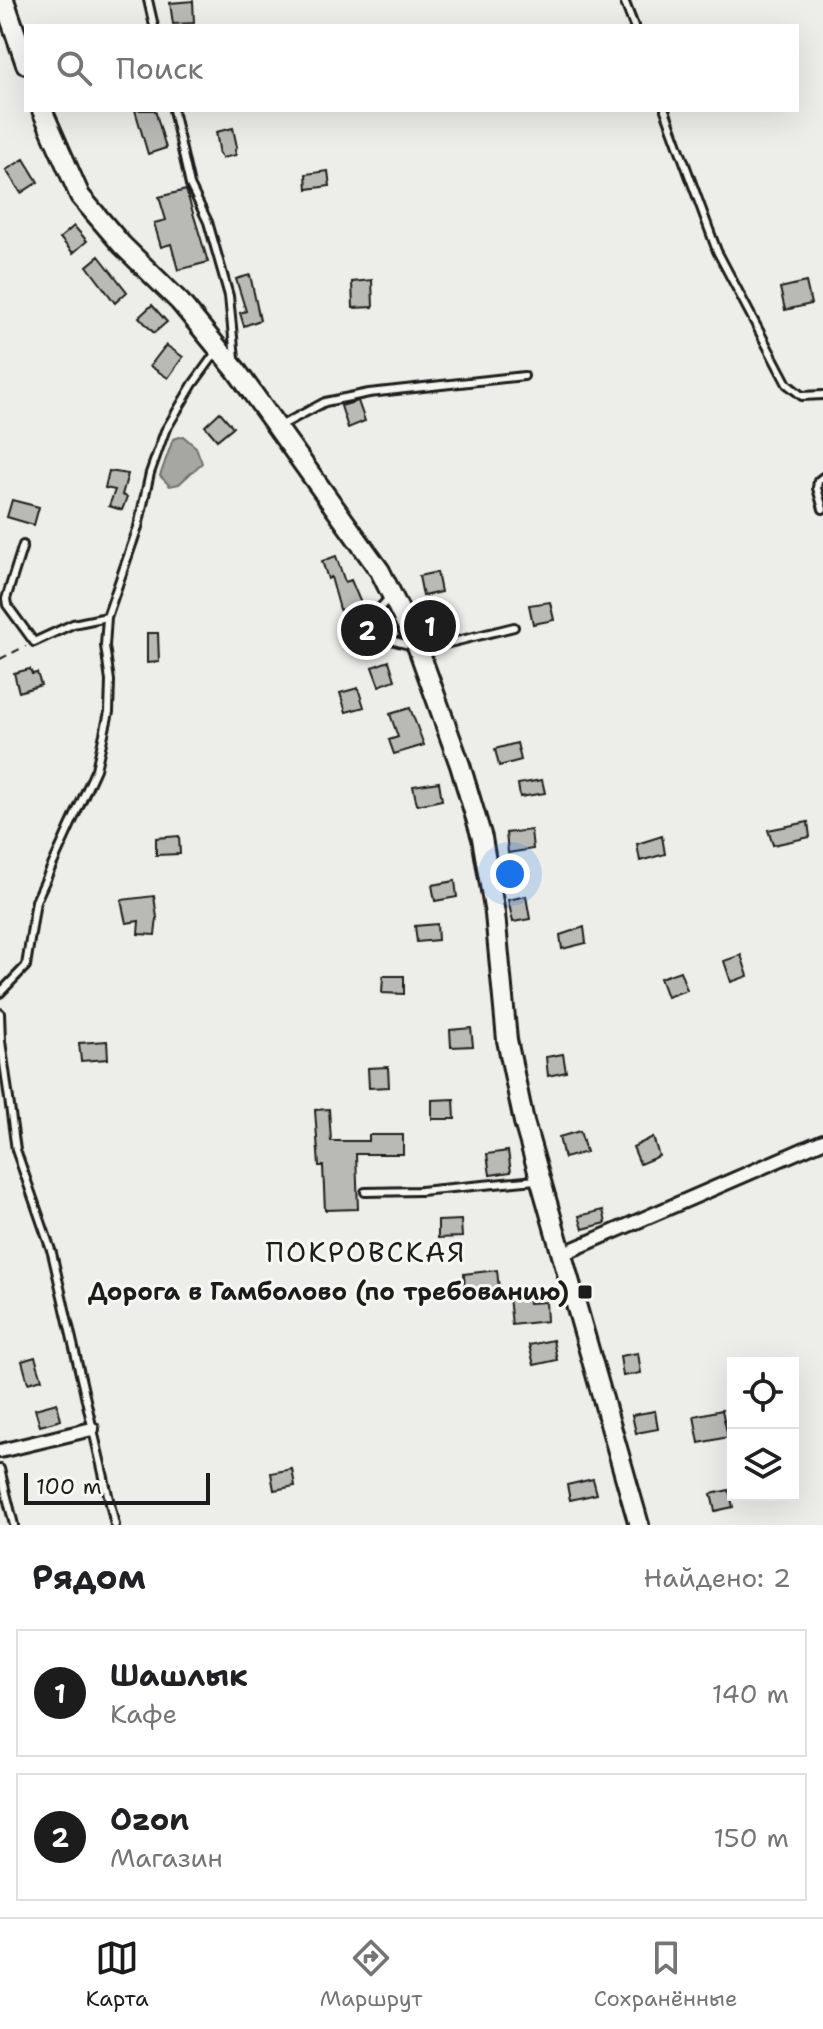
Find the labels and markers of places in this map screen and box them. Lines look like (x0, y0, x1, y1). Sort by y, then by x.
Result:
pin: 1 (404, 596, 456, 656)
pin: 2 (341, 600, 393, 660)
place label: Дорога в Гамболово (по требованию) (88, 1276, 569, 1308)
marker: Дорога в Гамболово (по требованию) (576, 1283, 594, 1301)

